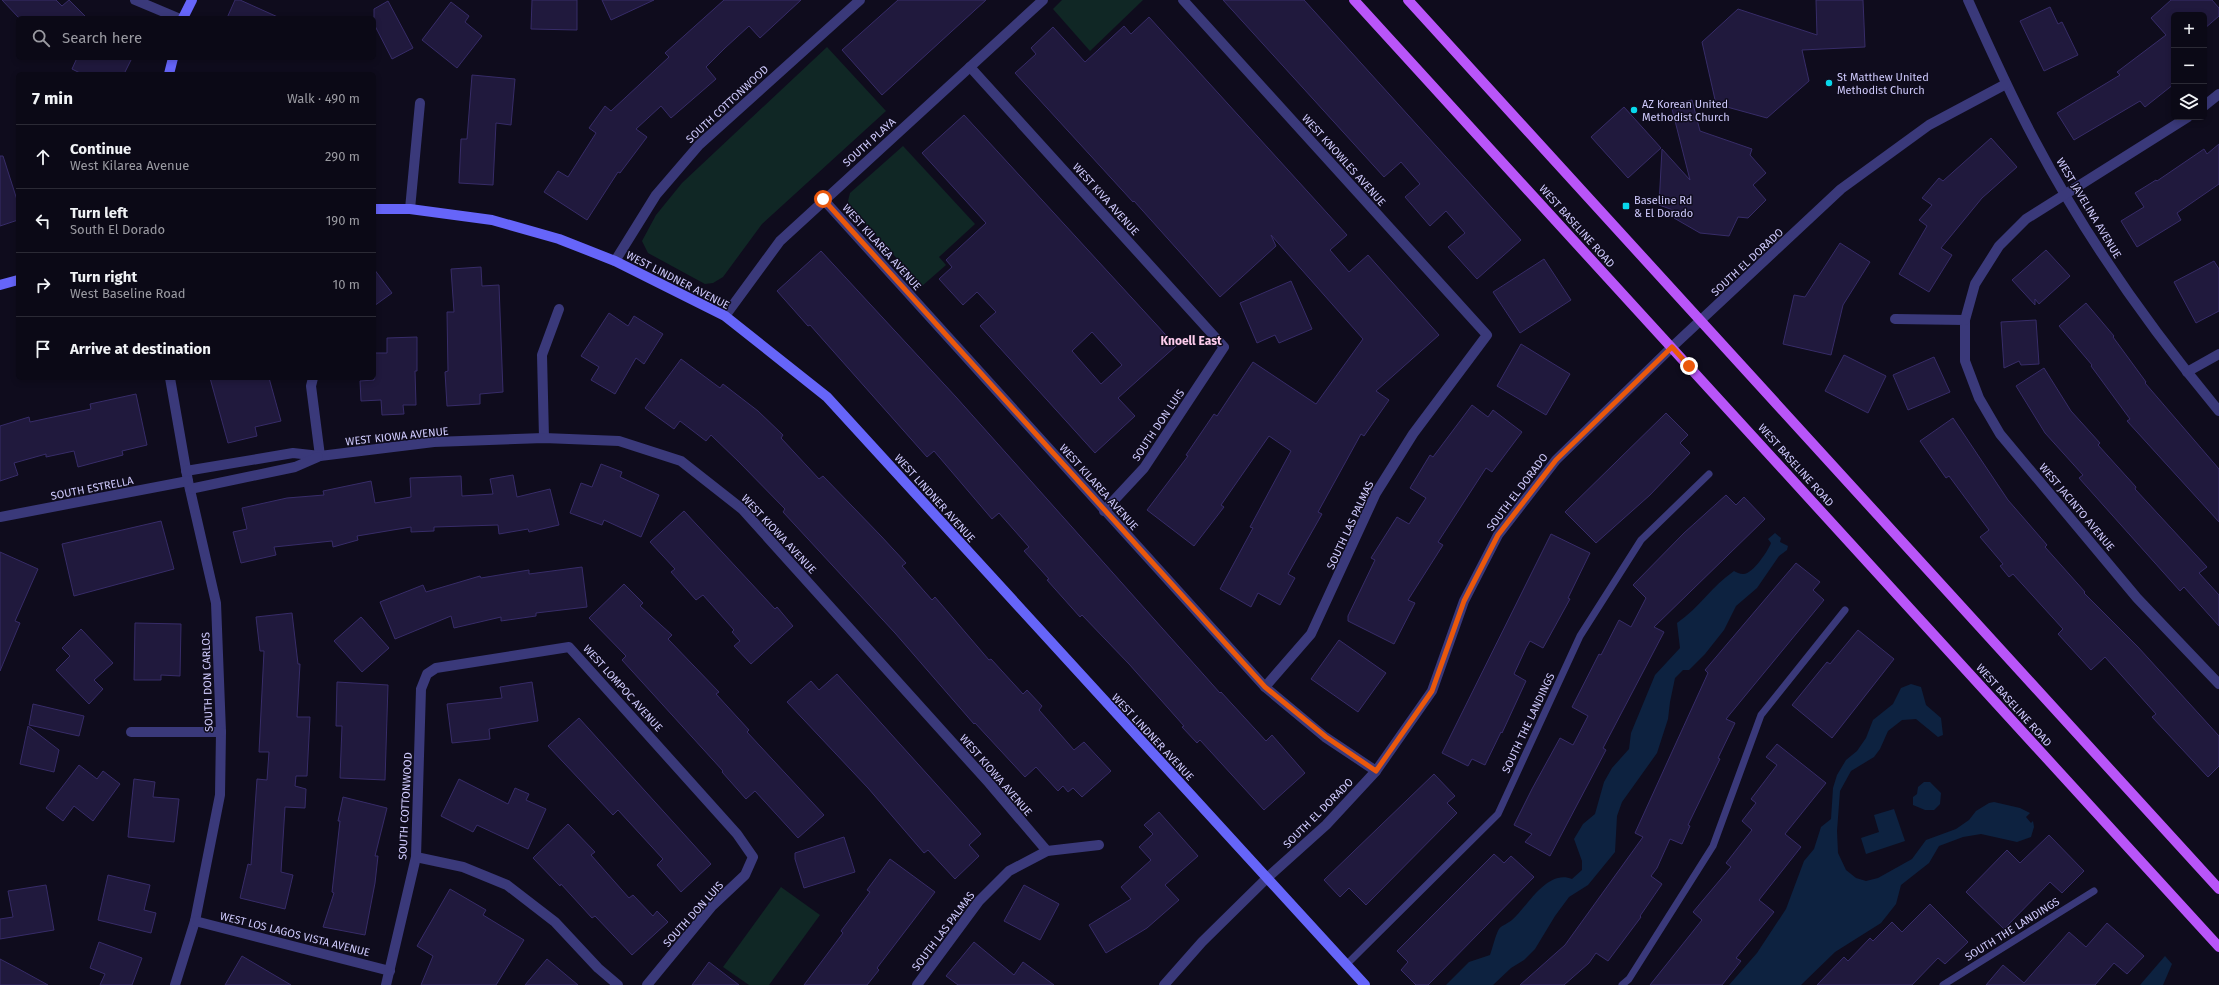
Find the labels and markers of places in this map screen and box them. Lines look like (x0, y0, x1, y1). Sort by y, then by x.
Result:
place label: St Matthew United Methodist Church (1837, 71, 1929, 97)
marker: St Matthew United Methodist Church (1824, 78, 1834, 88)
place label: AZ Korean United Methodist Church (1642, 98, 1730, 124)
marker: AZ Korean United Methodist Church (1629, 105, 1639, 115)
place label: Baseline Rd & El Dorado (1634, 194, 1693, 220)
marker: Baseline Rd & El Dorado (1621, 201, 1631, 211)

